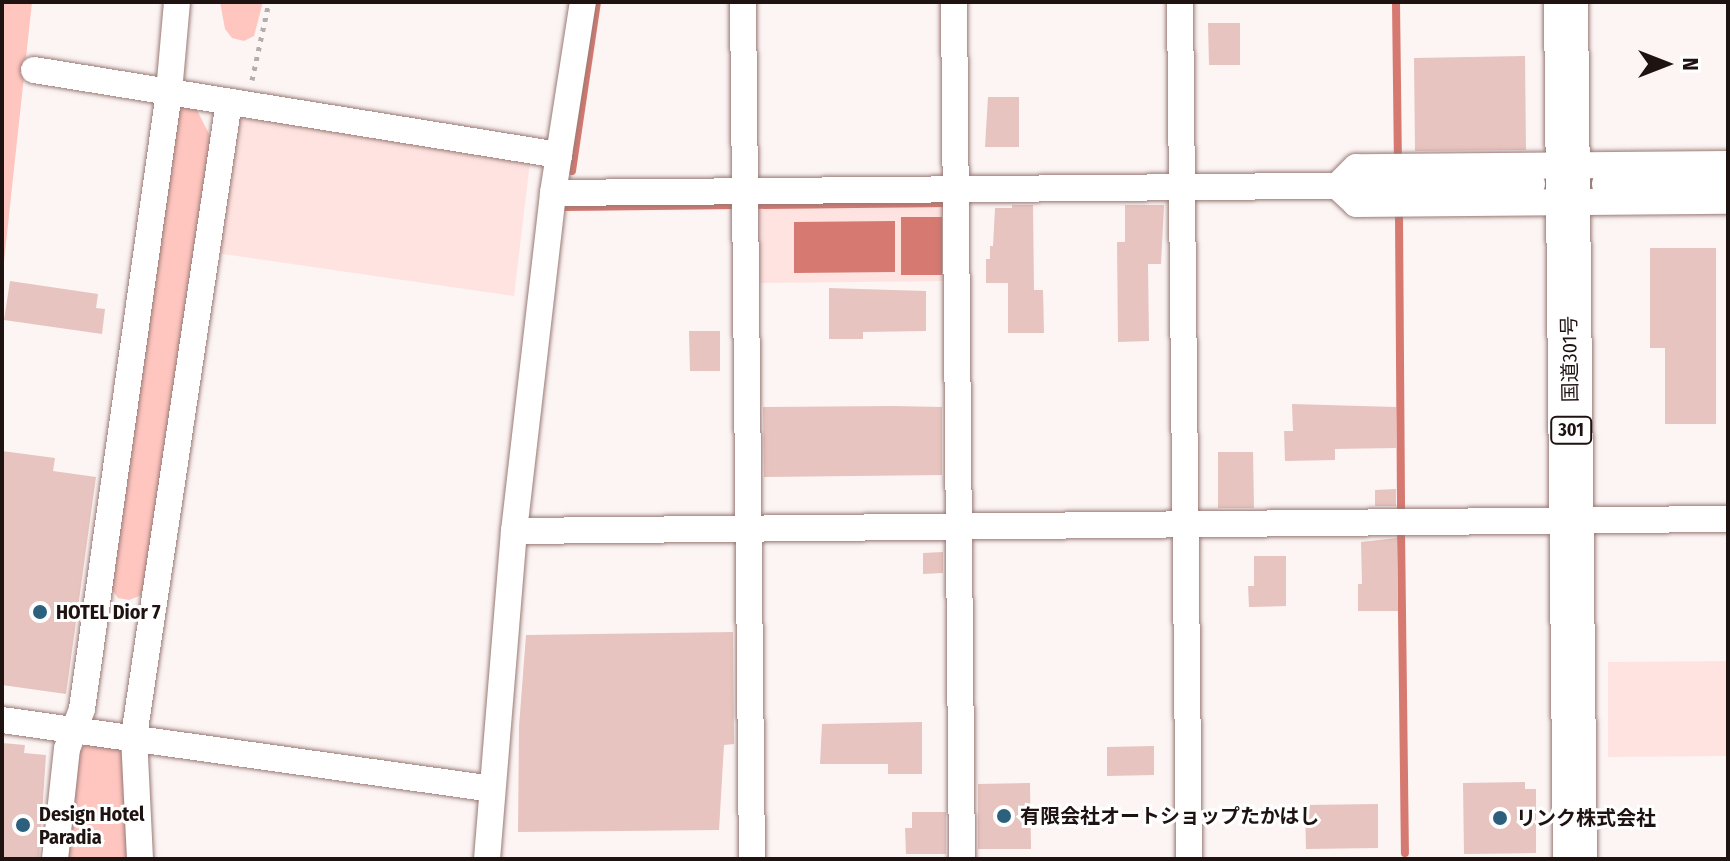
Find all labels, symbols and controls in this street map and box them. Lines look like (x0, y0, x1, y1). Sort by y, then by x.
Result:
north arrow (1626, 24, 1706, 104)
text: N (1677, 57, 1704, 71)
street label: 国道301号 (1557, 315, 1583, 403)
road number: 301 (1549, 416, 1593, 444)
place label: HOTEL Dior 7 (56, 600, 160, 624)
marker: HOTEL Dior 7 (31, 603, 49, 621)
place label: Design Hotel Paradia (39, 802, 145, 849)
place label: 有限会社オートショップたかはし (1020, 804, 1320, 828)
place label: リンク株式会社 (1516, 806, 1656, 830)
marker: 有限会社オートショップたかはし (995, 807, 1013, 825)
marker: リンク株式会社 (1491, 809, 1509, 827)
marker: Design Hotel Paradia (14, 816, 32, 834)

